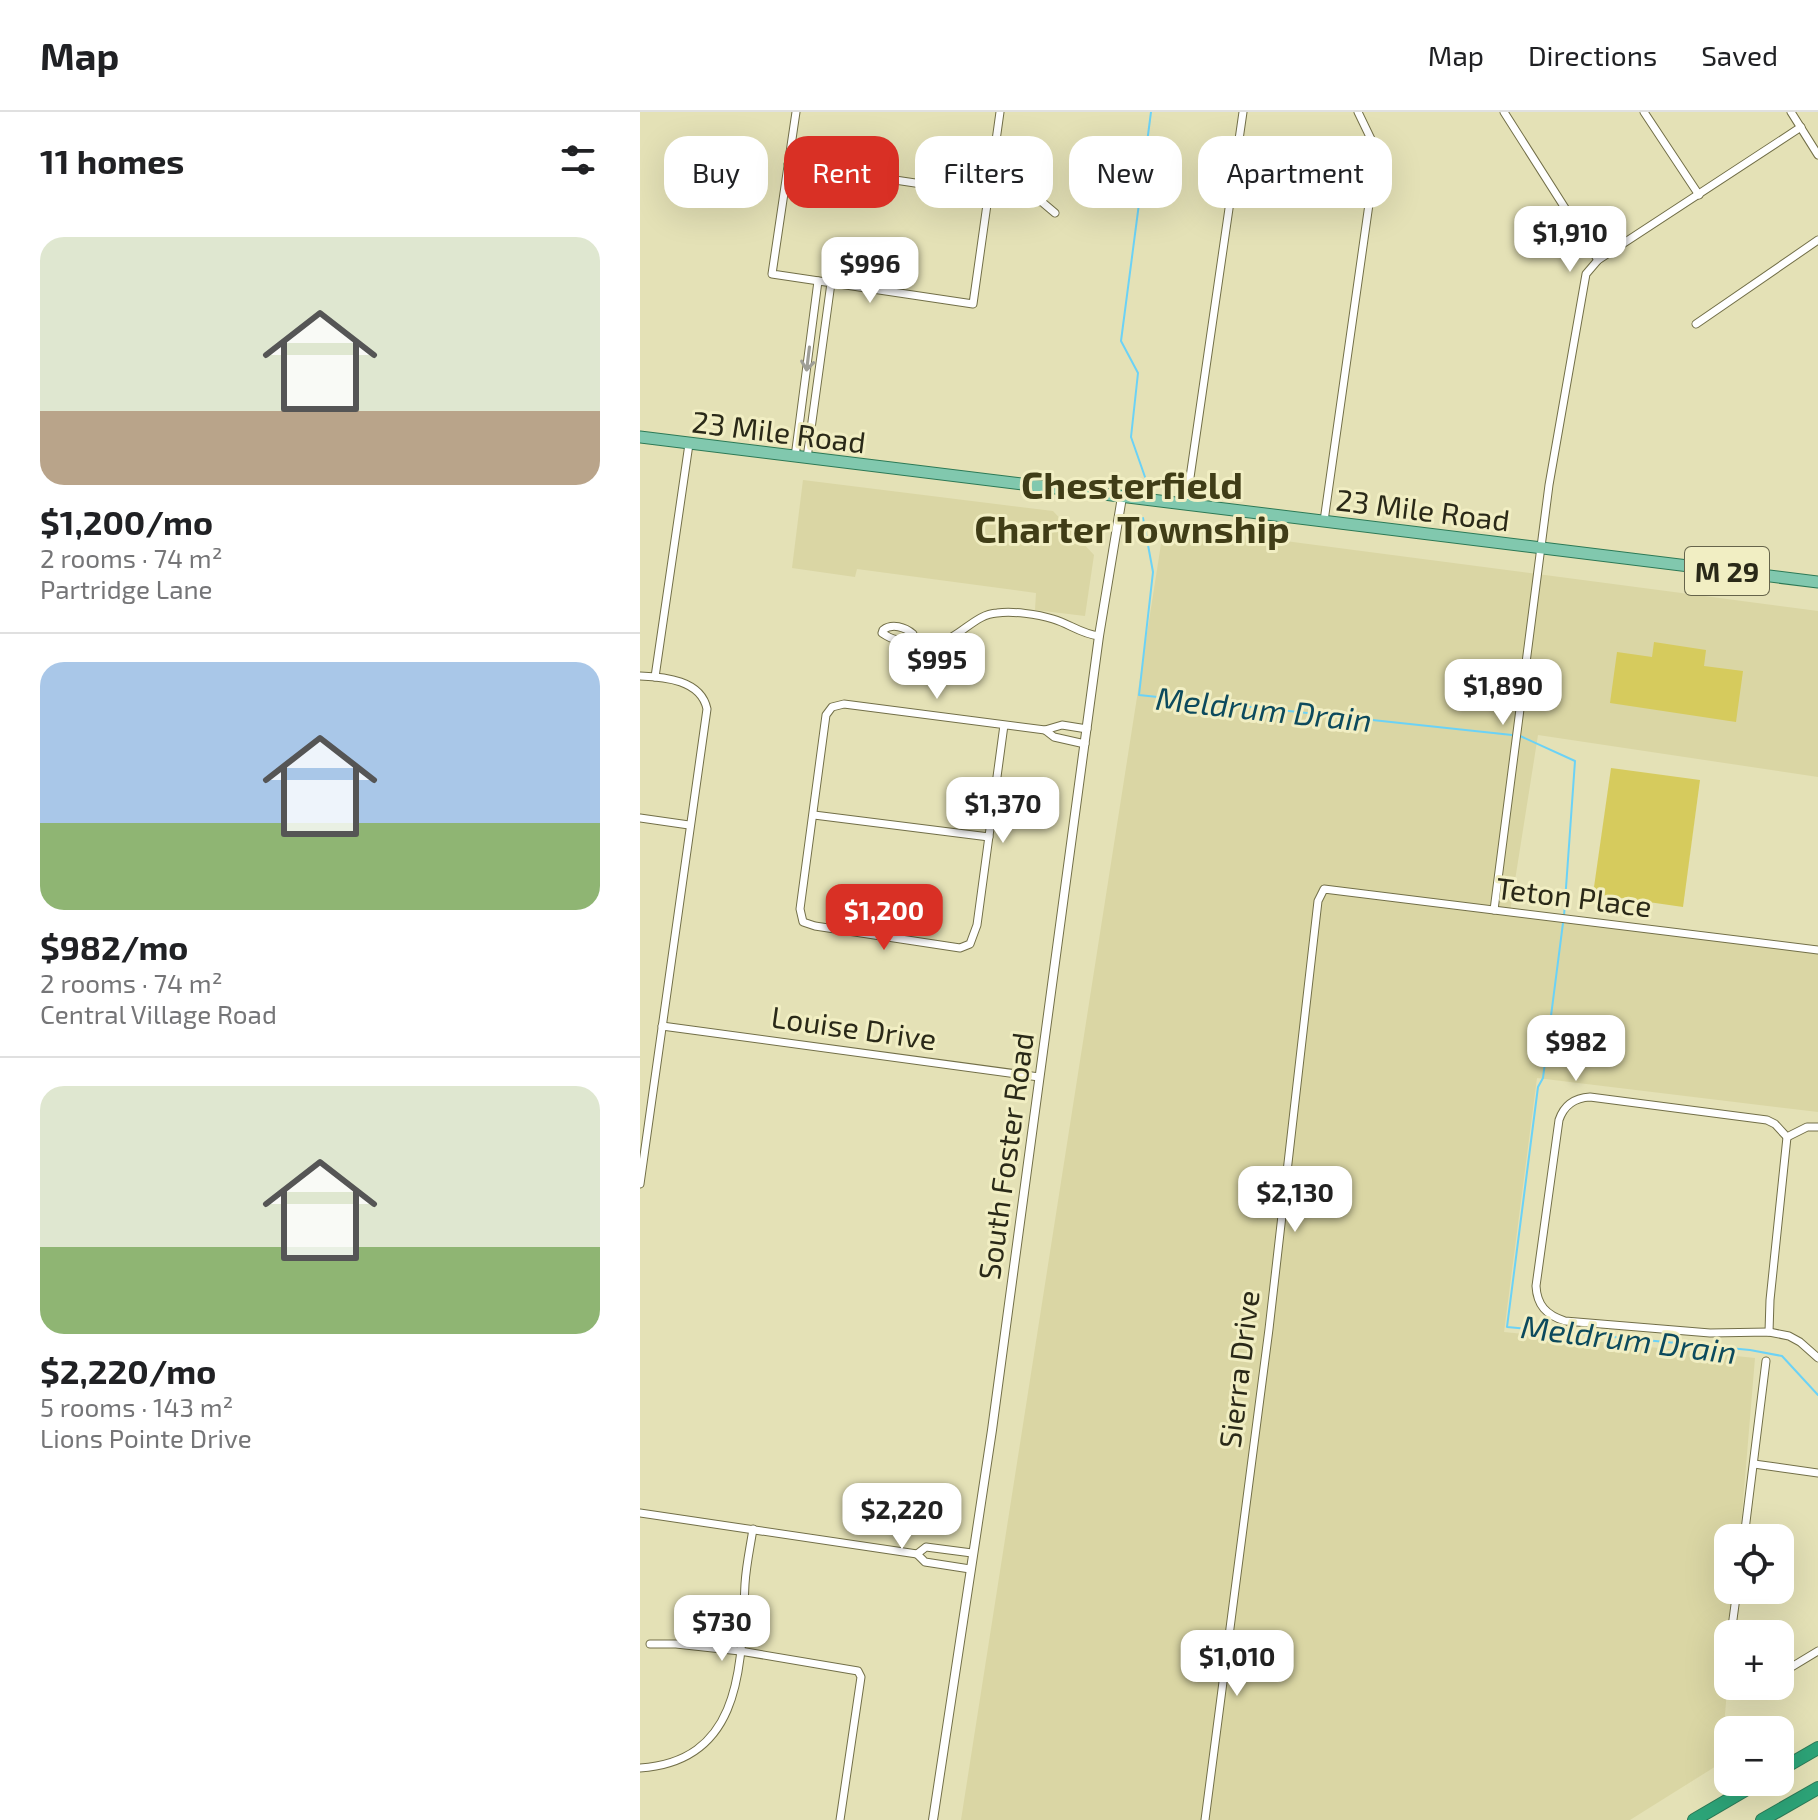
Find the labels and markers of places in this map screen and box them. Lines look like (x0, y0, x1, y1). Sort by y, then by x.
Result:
pin: $1,910 (1505, 206, 1635, 274)
pin: $996 (823, 237, 917, 305)
pin: $995 (890, 633, 984, 701)
pin: $1,890 (1438, 659, 1568, 727)
pin: $1,370 (938, 777, 1068, 845)
pin: $1,200 (819, 884, 949, 952)
pin: $982 (1529, 1015, 1623, 1083)
pin: $2,130 (1230, 1166, 1360, 1234)
pin: $2,220 (837, 1483, 967, 1551)
pin: $730 (675, 1595, 769, 1663)
pin: $1,010 (1172, 1630, 1302, 1698)

